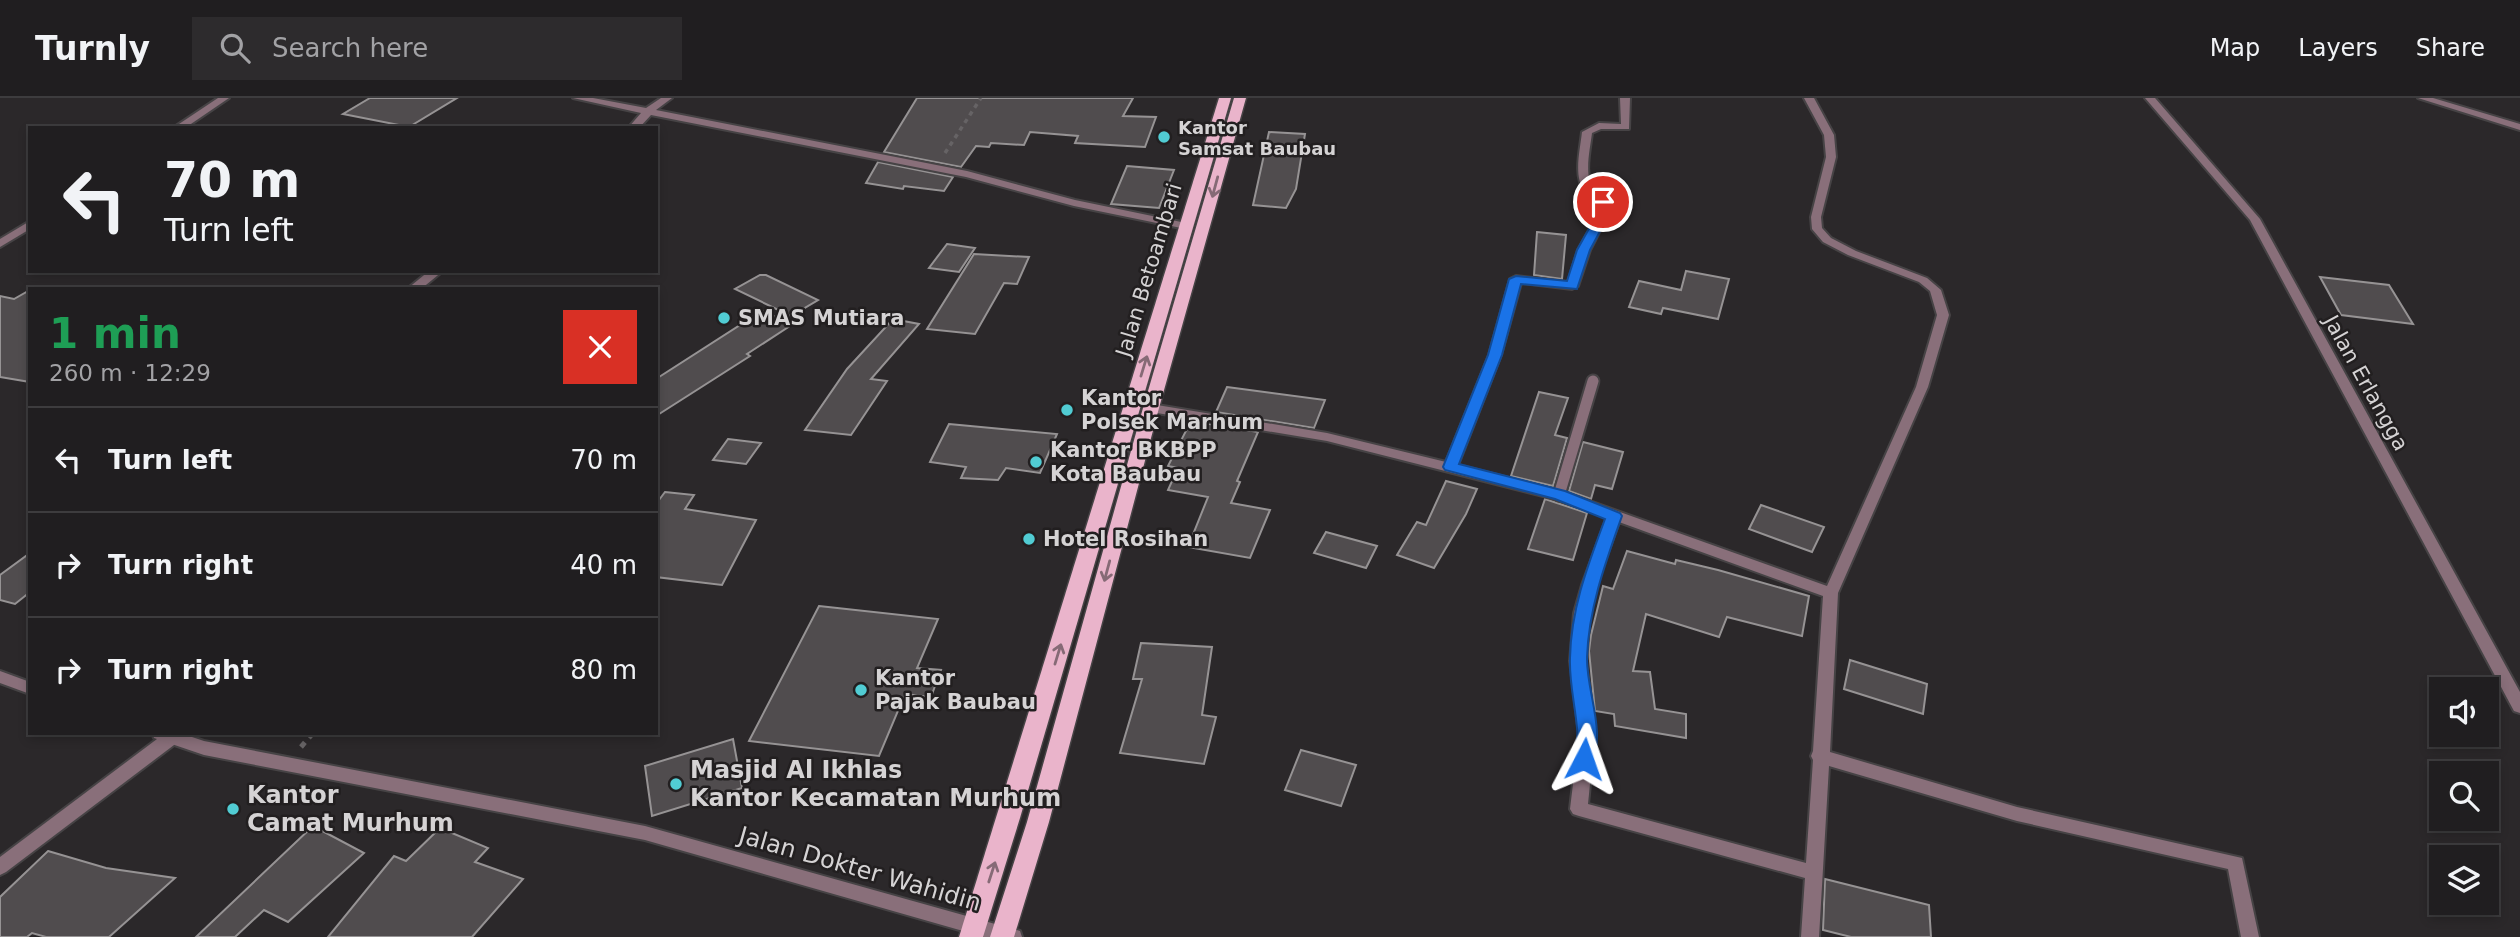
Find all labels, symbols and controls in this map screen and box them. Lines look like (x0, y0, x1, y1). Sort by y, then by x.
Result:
search box (192, 17, 682, 80)
text: Turnly (35, 29, 150, 68)
icon: search (216, 29, 254, 67)
text: Search here (272, 33, 428, 63)
text: Map (2210, 34, 2260, 62)
text: Layers (2298, 34, 2378, 62)
text: Share (2416, 34, 2485, 62)
place label: Kantor Samsat Baubau (1178, 117, 1336, 159)
marker: Kantor Samsat Baubau (1156, 129, 1172, 145)
text: 70 m (164, 152, 300, 209)
icon: left (49, 154, 140, 245)
pin (1573, 172, 1633, 232)
one-way arrow (1208, 176, 1221, 198)
street label: Jalan Betoambari (1111, 180, 1187, 362)
icon: arrive (1584, 183, 1622, 221)
text: Turn left (164, 211, 294, 249)
place label: SMAS Mutiara (738, 306, 905, 330)
text: 1 min (49, 309, 181, 358)
street label: Jalan Erlangga (2318, 309, 2413, 455)
button: close (563, 310, 637, 384)
marker: SMAS Mutiara (716, 310, 732, 326)
one-way arrow (1139, 355, 1152, 377)
text: 260 m · 12:29 (49, 360, 211, 386)
place label: Kantor Polsek Marhum (1081, 386, 1263, 434)
marker: Kantor Polsek Marhum (1059, 402, 1075, 418)
place label: Kantor BKBPP Kota Baubau (1050, 438, 1217, 486)
icon: left (49, 441, 87, 479)
text: Turn left (108, 445, 232, 475)
text: 70 m (570, 445, 637, 475)
marker: Kantor BKBPP Kota Baubau (1028, 454, 1044, 470)
place label: Hotel Rosihan (1043, 527, 1208, 551)
marker: Hotel Rosihan (1021, 531, 1037, 547)
icon: right (49, 546, 87, 584)
text: Turn right (108, 550, 253, 580)
text: 40 m (570, 550, 637, 580)
one-way arrow (1100, 560, 1113, 582)
one-way arrow (1053, 644, 1066, 666)
icon: right (49, 651, 87, 689)
text: Turn right (108, 655, 253, 685)
text: 80 m (570, 655, 637, 685)
place label: Kantor Pajak Baubau (875, 666, 1036, 714)
map controls (2429, 677, 2499, 915)
button: sound (2429, 677, 2499, 747)
marker: Kantor Pajak Baubau (853, 682, 869, 698)
position arrow (1547, 722, 1621, 796)
place label: Masjid Al Ikhlas Kantor Kecamatan Murhum (690, 756, 1061, 812)
button: search (2429, 761, 2499, 831)
marker: Masjid Al Ikhlas Kantor Kecamatan Murhum (668, 776, 684, 792)
place label: Kantor Camat Murhum (247, 781, 454, 837)
marker: Kantor Camat Murhum (225, 801, 241, 817)
street label: Jalan Dokter Wahidin (734, 820, 984, 917)
button: layers (2429, 845, 2499, 915)
one-way arrow (987, 862, 999, 884)

